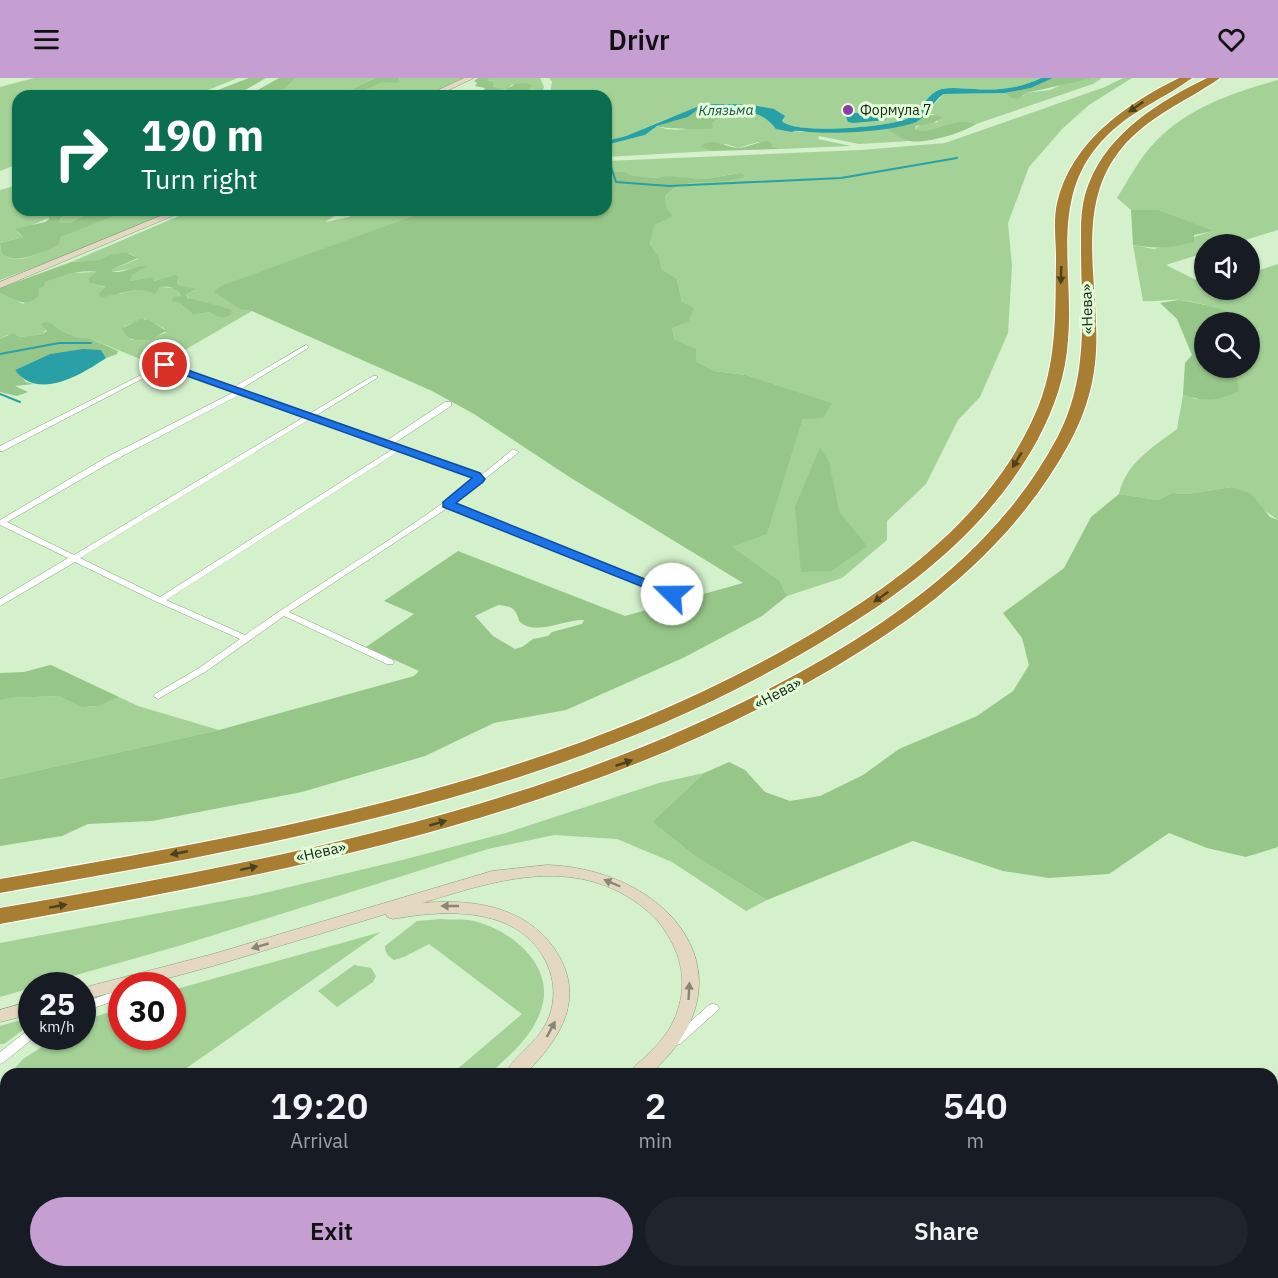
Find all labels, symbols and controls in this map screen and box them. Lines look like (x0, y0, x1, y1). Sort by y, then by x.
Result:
text: Drivr (608, 22, 670, 57)
icon: menu (30, 23, 63, 56)
icon: heart (1215, 23, 1248, 56)
water label: Клязьма (698, 101, 754, 119)
place label: Формула 7 (860, 101, 931, 119)
one-way arrow (1128, 101, 1144, 113)
marker: Формула 7 (841, 103, 855, 117)
text: 190 m (141, 108, 264, 163)
icon: right (42, 114, 120, 192)
text: Turn right (141, 161, 258, 196)
map controls (1194, 234, 1260, 378)
button: sound (1194, 234, 1260, 300)
one-way arrow (1056, 265, 1066, 284)
street label: «Нева» (1076, 283, 1097, 335)
button: search (1194, 312, 1260, 378)
pin (139, 339, 190, 390)
icon: arrive (148, 348, 181, 381)
one-way arrow (1012, 452, 1023, 468)
position arrow (640, 562, 704, 626)
one-way arrow (873, 592, 889, 603)
street label: «Нева» (751, 672, 805, 713)
one-way arrow (615, 758, 633, 768)
one-way arrow (430, 818, 448, 827)
street label: «Нева» (294, 837, 348, 866)
one-way arrow (170, 849, 189, 858)
one-way arrow (240, 863, 259, 872)
one-way arrow (603, 878, 621, 888)
one-way arrow (48, 901, 67, 910)
one-way arrow (441, 902, 460, 911)
one-way arrow (251, 942, 269, 951)
speed limit sign: 30 (108, 972, 186, 1050)
one-way arrow (685, 981, 694, 1000)
text: 25 (39, 984, 75, 1023)
text: km/h (39, 1017, 75, 1036)
one-way arrow (546, 1020, 556, 1037)
text: 19:20 (270, 1082, 368, 1129)
text: 2 (645, 1082, 666, 1129)
text: 540 (943, 1082, 1008, 1129)
text: Arrival (290, 1127, 348, 1154)
text: min (639, 1127, 672, 1154)
text: m (966, 1127, 984, 1154)
button: Exit (30, 1197, 633, 1266)
button: Share (645, 1197, 1248, 1266)

